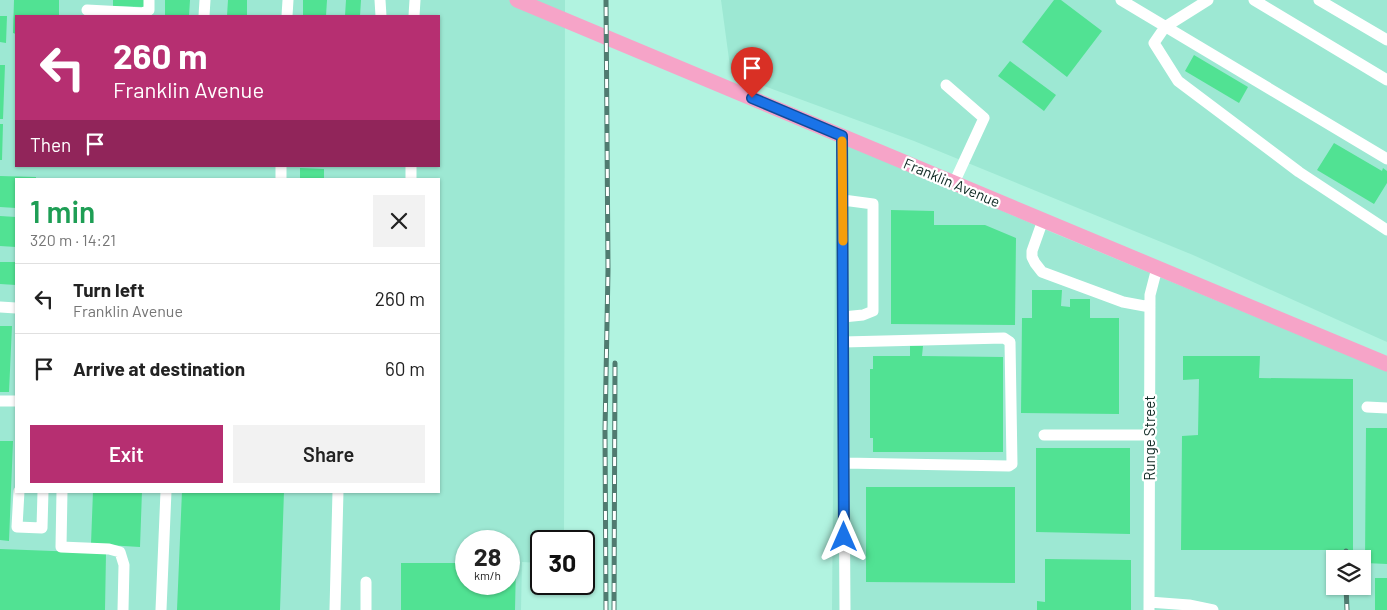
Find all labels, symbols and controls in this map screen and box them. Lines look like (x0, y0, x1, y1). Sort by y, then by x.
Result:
text: 260 m (113, 34, 208, 76)
icon: left (30, 35, 95, 100)
pin (731, 47, 773, 98)
icon: arrive (738, 54, 766, 82)
text: Franklin Avenue (113, 76, 264, 102)
icon: arrive (81, 130, 109, 158)
text: Then (30, 133, 71, 156)
street label: Franklin Avenue (901, 154, 1003, 210)
text: 1 min (30, 193, 95, 229)
button: close (373, 195, 425, 247)
text: 320 m · 14:21 (30, 230, 116, 249)
text: Turn left (73, 278, 144, 301)
icon: left (30, 285, 58, 313)
text: 260 m (375, 287, 425, 310)
text: Franklin Avenue (73, 301, 183, 320)
icon: arrive (30, 355, 58, 383)
text: Arrive at destination (73, 357, 245, 380)
text: 60 m (385, 357, 425, 380)
street label: Runge Street (1140, 395, 1158, 481)
button: Exit (30, 425, 223, 483)
button: Share (233, 425, 425, 483)
position arrow (817, 510, 869, 562)
speed limit sign: 30 (530, 530, 595, 595)
text: 28 (474, 541, 501, 571)
map controls (1326, 550, 1371, 595)
button: layers (1326, 550, 1371, 595)
text: km/h (474, 568, 501, 582)

